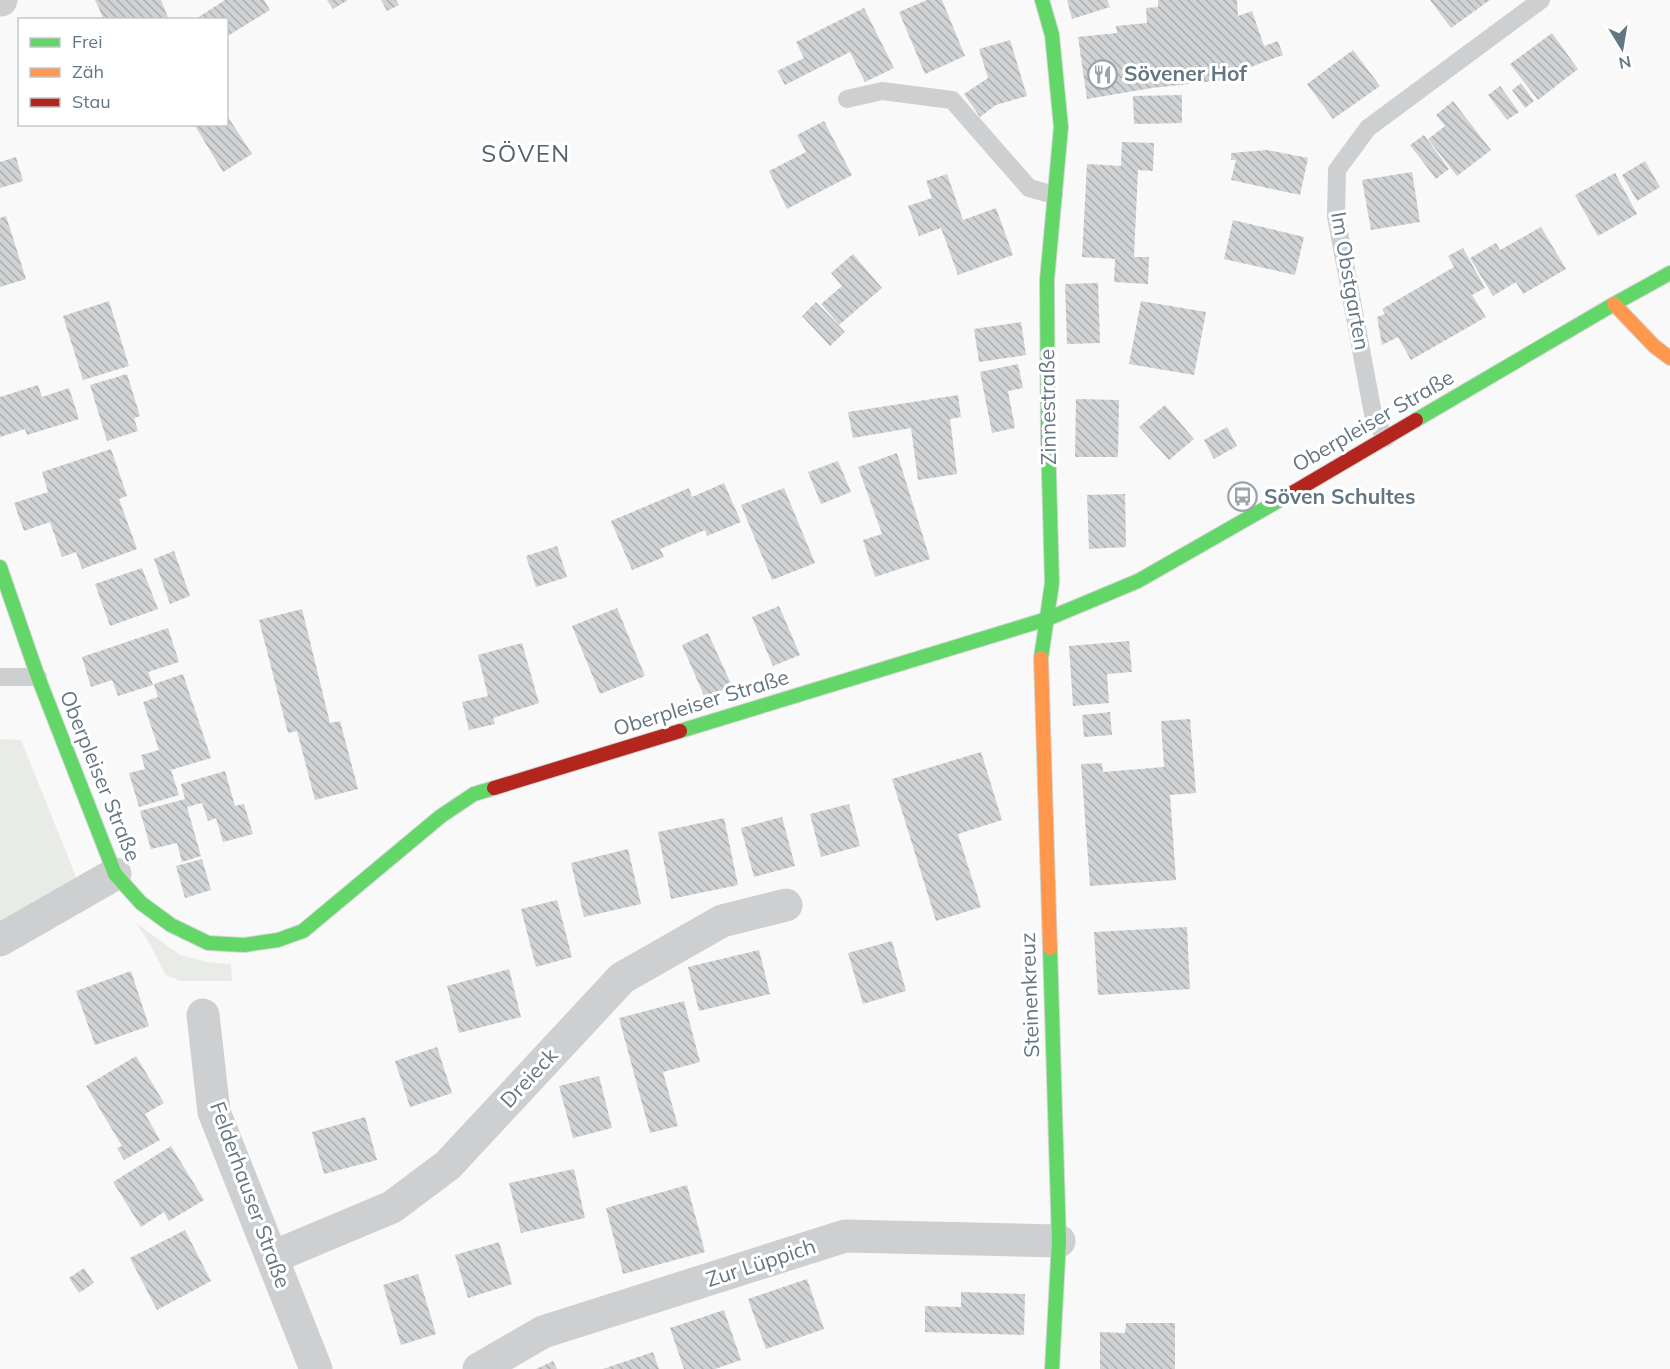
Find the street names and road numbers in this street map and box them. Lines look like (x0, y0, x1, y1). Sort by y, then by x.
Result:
street label: Im Obstgarten (1326, 210, 1376, 352)
street label: Zinnestraße (1033, 349, 1061, 465)
street label: Oberpleiser Straße (1287, 363, 1458, 477)
street label: Oberpleiser Straße (610, 663, 792, 741)
street label: Oberpleiser Straße (55, 686, 147, 865)
street label: Steinenkreuz (1014, 932, 1044, 1058)
street label: Dreieck (494, 1042, 563, 1113)
street label: Felderhauser Straße (205, 1098, 297, 1292)
street label: Zur Lüppich (703, 1232, 819, 1292)

